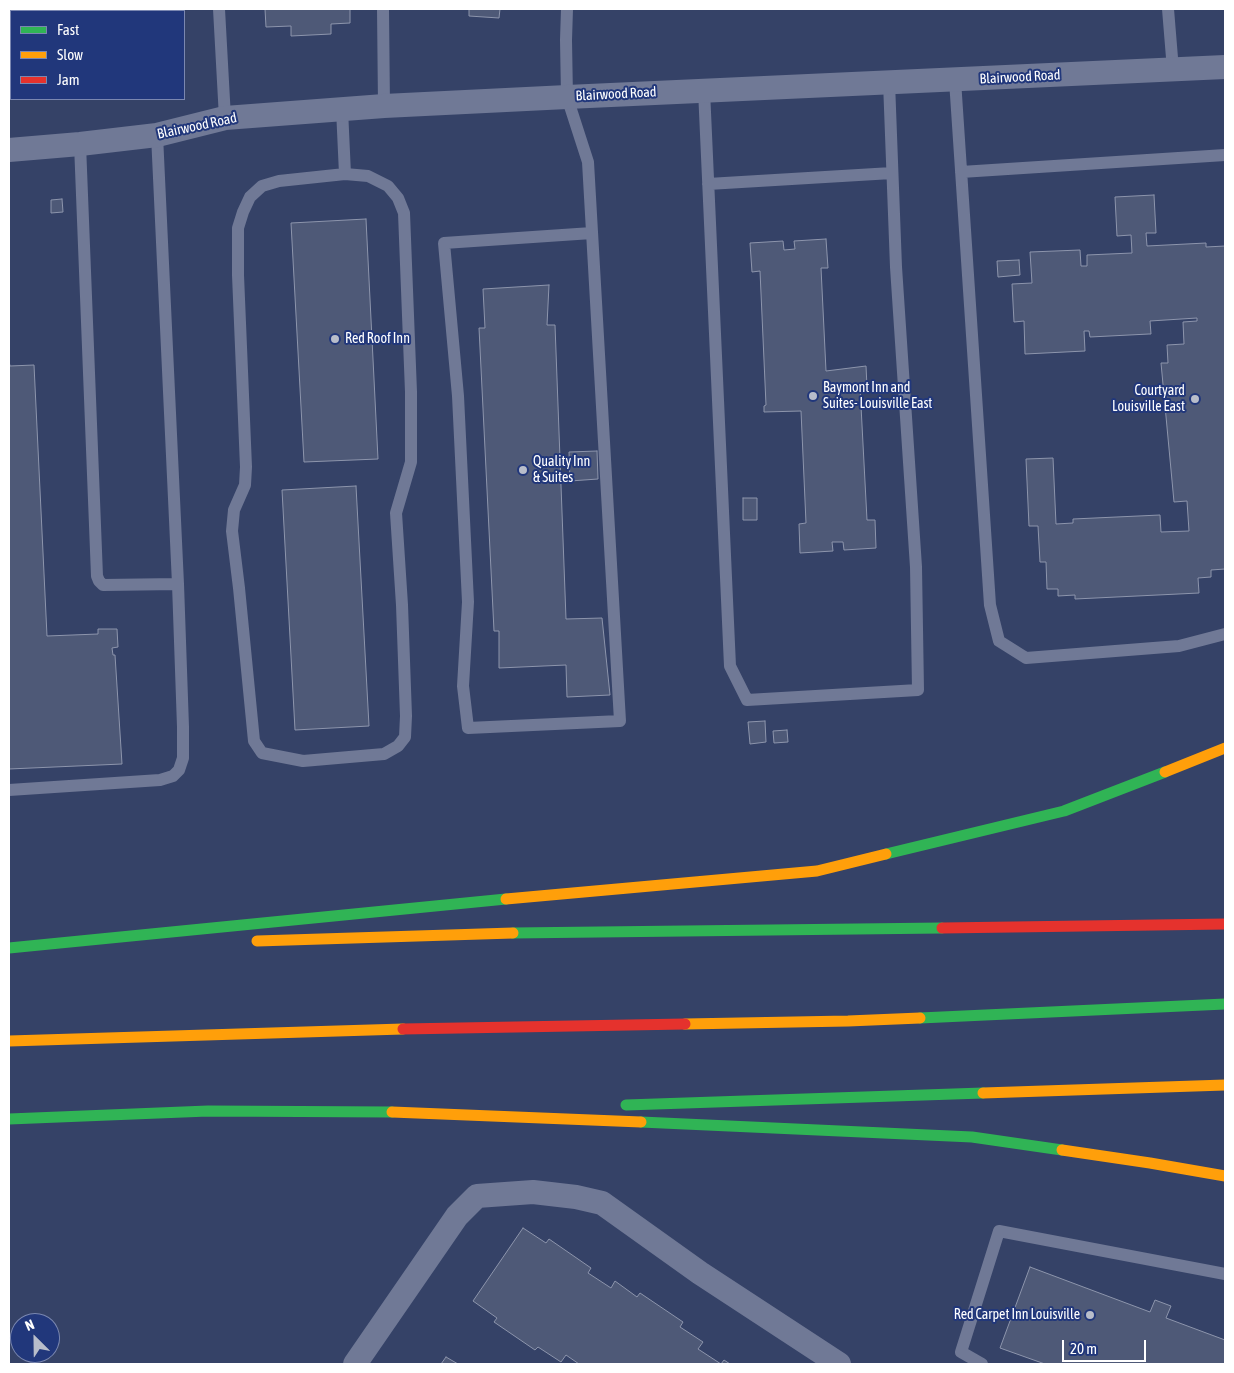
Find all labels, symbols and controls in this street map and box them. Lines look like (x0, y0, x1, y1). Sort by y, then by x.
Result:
legend (10, 10, 185, 100)
text: Fast (57, 21, 79, 38)
text: Slow (57, 46, 83, 63)
street label: Blairwood Road (979, 66, 1061, 88)
text: Jam (57, 71, 80, 88)
street label: Blairwood Road (575, 83, 657, 105)
street label: Blairwood Road (156, 109, 238, 143)
place label: Red Roof Inn (345, 331, 410, 347)
marker: Red Roof Inn (329, 333, 341, 345)
place label: Baymont Inn and Suites- Louisville East (823, 380, 932, 412)
place label: Courtyard Louisville East (1112, 383, 1185, 416)
marker: Baymont Inn and Suites- Louisville East (807, 390, 819, 402)
marker: Courtyard Louisville East (1189, 393, 1201, 405)
place label: Quality Inn & Suites (533, 454, 590, 487)
marker: Quality Inn & Suites (517, 464, 529, 476)
place label: Red Carpet Inn Louisville (954, 1307, 1080, 1323)
marker: Red Carpet Inn Louisville (1084, 1309, 1096, 1321)
north arrow (10, 1313, 60, 1363)
text: N (23, 1316, 36, 1334)
scale bar (1064, 1330, 1148, 1362)
text: 20 m (1070, 1340, 1097, 1357)

